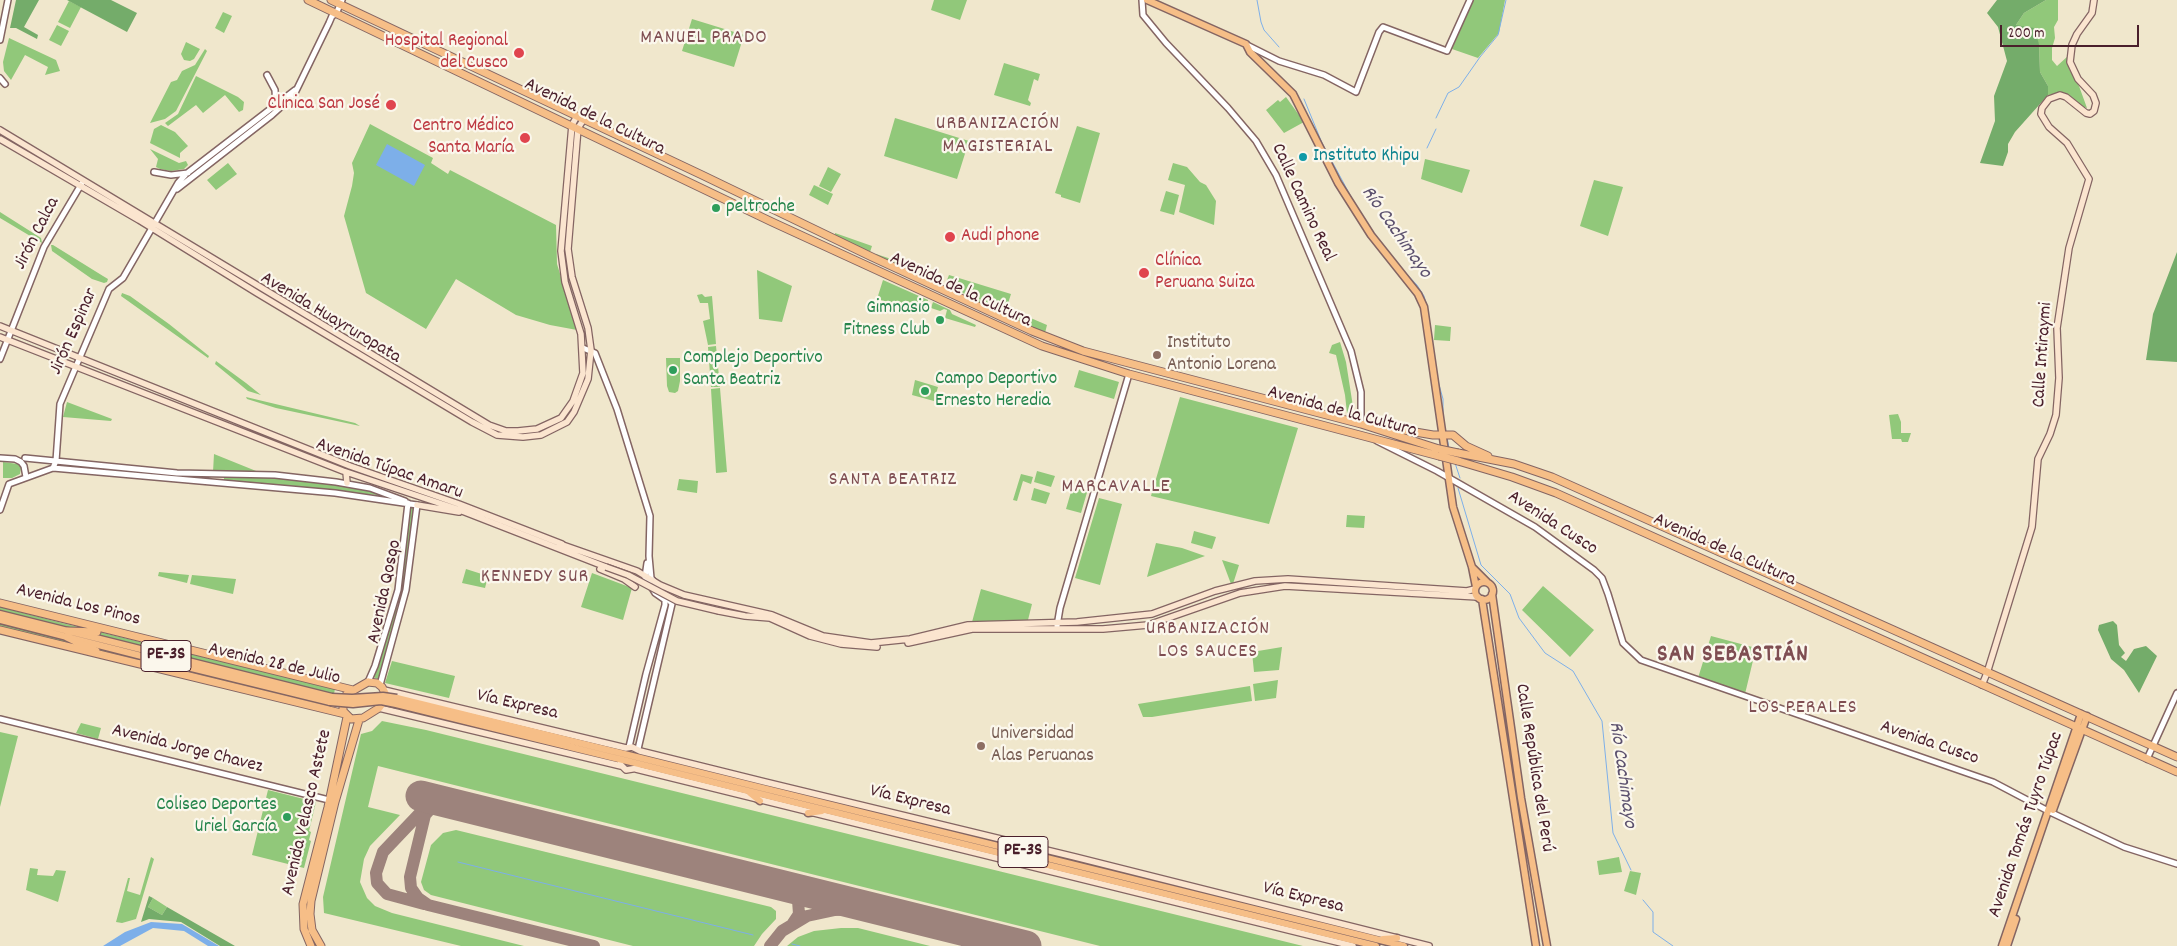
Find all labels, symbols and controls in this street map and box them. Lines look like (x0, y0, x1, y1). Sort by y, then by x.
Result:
scale bar (2002, 15, 2141, 47)
text: 200 m (2008, 23, 2045, 45)
district label: MANUEL PRADO (639, 27, 769, 51)
place label: Hospital Regional del Cusco (385, 31, 508, 75)
marker: Hospital Regional del Cusco (512, 46, 526, 60)
street label: Avenida de la Cultura (520, 74, 668, 162)
place label: Clinica San José (267, 94, 380, 116)
marker: Clinica San José (384, 98, 398, 112)
district label: URBANIZACIÓN MAGISTERIAL (934, 113, 1062, 160)
place label: Centro Médico Santa María (413, 116, 514, 160)
marker: Centro Médico Santa María (518, 131, 532, 145)
street label: Calle Camino Real (1265, 140, 1339, 266)
place label: Instituto Khipu (1313, 146, 1419, 168)
marker: Instituto Khipu (1297, 151, 1309, 163)
water label: Río Cachimayo (1354, 182, 1436, 284)
street label: Jirón Calca (10, 194, 66, 274)
place label: peltroche (726, 197, 795, 219)
marker: peltroche (710, 202, 722, 214)
place label: Audi phone (961, 226, 1039, 248)
marker: Audi phone (943, 230, 957, 244)
street label: Avenida de la Cultura (886, 248, 1034, 334)
place label: Clínica Peruana Suiza (1155, 251, 1254, 295)
marker: Clínica Peruana Suiza (1137, 266, 1151, 280)
street label: Avenida Huayruropata (256, 268, 404, 370)
street label: Jirón Espinar (46, 285, 104, 379)
place label: Gimnasio Fitness Club (843, 298, 930, 342)
street label: Calle Intiraymi (2029, 302, 2059, 408)
marker: Gimnasio Fitness Club (934, 314, 946, 326)
place label: Instituto Antonio Lorena (1167, 333, 1276, 377)
place label: Complejo Deportivo Santa Beatriz (683, 348, 823, 392)
marker: Instituto Antonio Lorena (1151, 349, 1163, 361)
marker: Complejo Deportivo Santa Beatriz (667, 364, 679, 376)
place label: Campo Deportivo Ernesto Heredia (935, 369, 1057, 413)
street label: Avenida de la Cultura (1265, 382, 1419, 444)
marker: Campo Deportivo Ernesto Heredia (919, 385, 931, 397)
street label: Avenida Túpac Amaru (312, 434, 466, 506)
district label: SANTA BEATRIZ (827, 469, 959, 493)
district label: MARCAVALLE (1060, 476, 1172, 500)
street label: Avenida Cusco (1503, 486, 1601, 562)
street label: Avenida de la Cultura (1649, 509, 1799, 593)
street label: Avenida Qosqo (364, 538, 408, 646)
district label: KENNEDY SUR (479, 566, 591, 590)
street label: Avenida Los Pinos (14, 580, 142, 632)
district label: URBANIZACIÓN LOS SAUCES (1144, 618, 1272, 665)
street label: Avenida 28 de Julio (206, 639, 342, 691)
road number: PE-3S (141, 640, 191, 671)
district label: SAN SEBASTIÁN (1655, 643, 1811, 671)
street label: Calle República del Perú (1508, 682, 1558, 854)
street label: Vía Expresa (474, 686, 560, 726)
district label: LOS PERALES (1747, 697, 1859, 721)
street label: Avenida Cusco (1877, 716, 1981, 772)
street label: Avenida Jorge Chavez (109, 720, 265, 780)
water label: Río Cachimayo (1602, 720, 1640, 830)
place label: Universidad Alas Peruanas (991, 724, 1094, 768)
street label: Avenida Velasco Astete (278, 728, 338, 898)
street label: Avenida Tomás Tuyro Túpac (1985, 729, 2069, 921)
marker: Universidad Alas Peruanas (975, 740, 987, 752)
street label: Vía Expresa (867, 781, 953, 823)
place label: Coliseo Deportes Uriel García (156, 795, 277, 839)
marker: Coliseo Deportes Uriel García (281, 811, 293, 823)
road number: PE-3S (998, 836, 1048, 868)
street label: Vía Expresa (1260, 878, 1346, 920)

